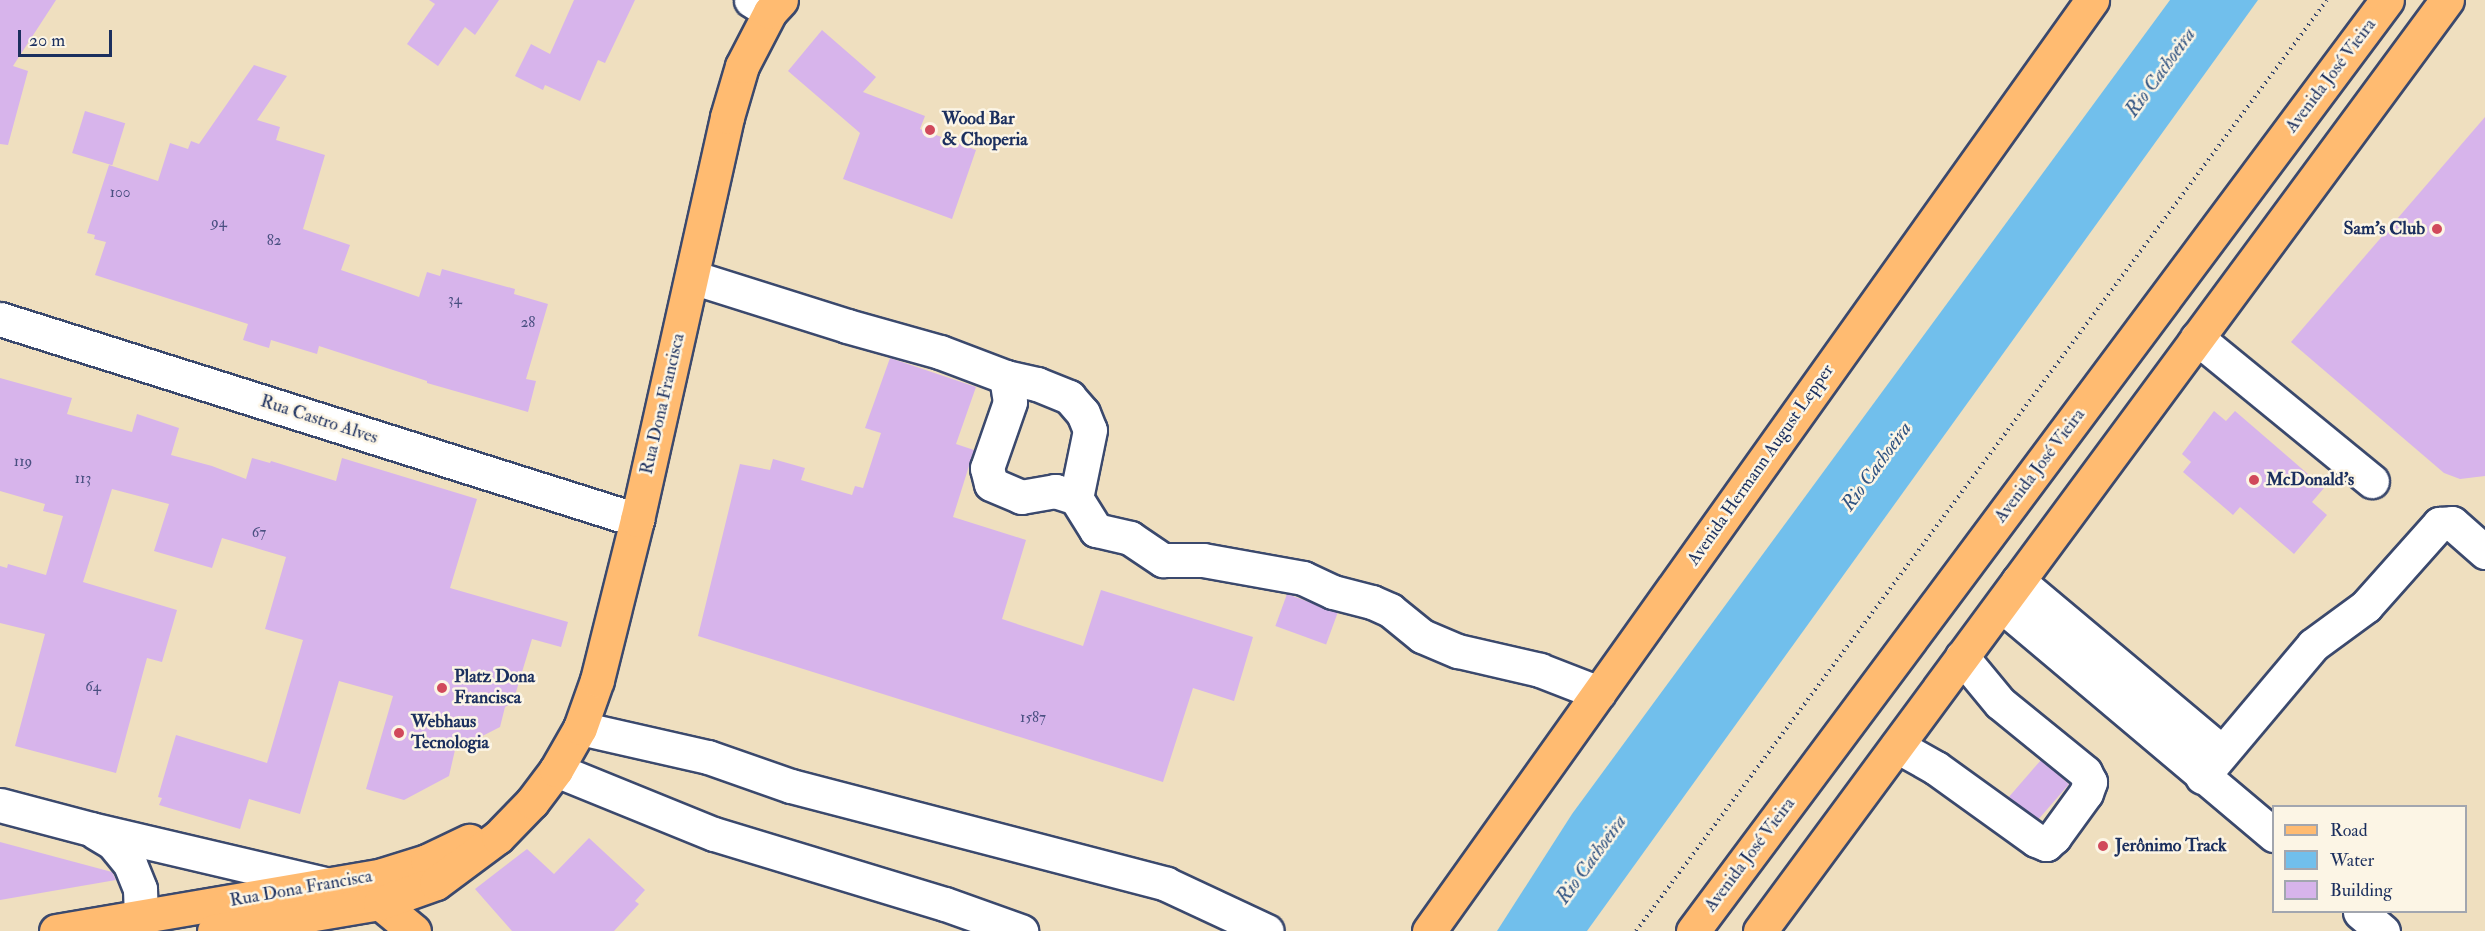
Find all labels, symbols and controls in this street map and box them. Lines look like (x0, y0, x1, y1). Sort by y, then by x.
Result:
street label: Avenida José Vieira (2281, 15, 2381, 137)
scale bar (21, 18, 116, 56)
water label: Rio Cachoeira (2120, 23, 2200, 121)
text: 20 m (29, 29, 65, 52)
place label: Wood Bar & Choperia (942, 109, 1028, 152)
marker: Wood Bar & Choperia (923, 123, 937, 137)
house number: 100 (110, 184, 130, 202)
house number: 94 (211, 214, 227, 232)
place label: Sam's Club (2344, 218, 2425, 240)
marker: Sam's Club (2430, 222, 2444, 236)
house number: 82 (267, 232, 281, 250)
house number: 34 (448, 291, 462, 309)
house number: 28 (521, 314, 535, 332)
street label: Rua Dona Francisca (636, 331, 690, 477)
street label: Avenida Hermann August Lepper (1683, 360, 1839, 570)
street label: Rua Castro Alves (258, 391, 380, 449)
street label: Avenida José Vieira (1990, 405, 2090, 527)
water label: Rio Cachoeira (1836, 417, 1916, 515)
house number: 119 (14, 453, 32, 471)
place label: McDonald's (2266, 469, 2354, 491)
house number: 113 (75, 470, 91, 488)
marker: McDonald's (2247, 473, 2261, 487)
house number: 67 (252, 524, 266, 542)
place label: Platz Dona Francisca (454, 667, 535, 710)
house number: 64 (85, 678, 101, 696)
marker: Platz Dona Francisca (435, 681, 449, 695)
house number: 1587 (1020, 709, 1046, 727)
place label: Webhaus Tecnologia (411, 712, 489, 754)
marker: Webhaus Tecnologia (392, 726, 406, 740)
street label: Avenida José Vieira (1700, 794, 1800, 916)
legend (2272, 805, 2467, 913)
water label: Rio Cachoeira (1551, 810, 1631, 908)
text: Road (2330, 819, 2368, 842)
place label: Jerônimo Track (2115, 835, 2227, 857)
marker: Jerônimo Track (2096, 839, 2110, 853)
text: Water (2330, 849, 2374, 872)
street label: Rua Dona Francisca (228, 866, 374, 912)
text: Building (2330, 879, 2392, 902)

